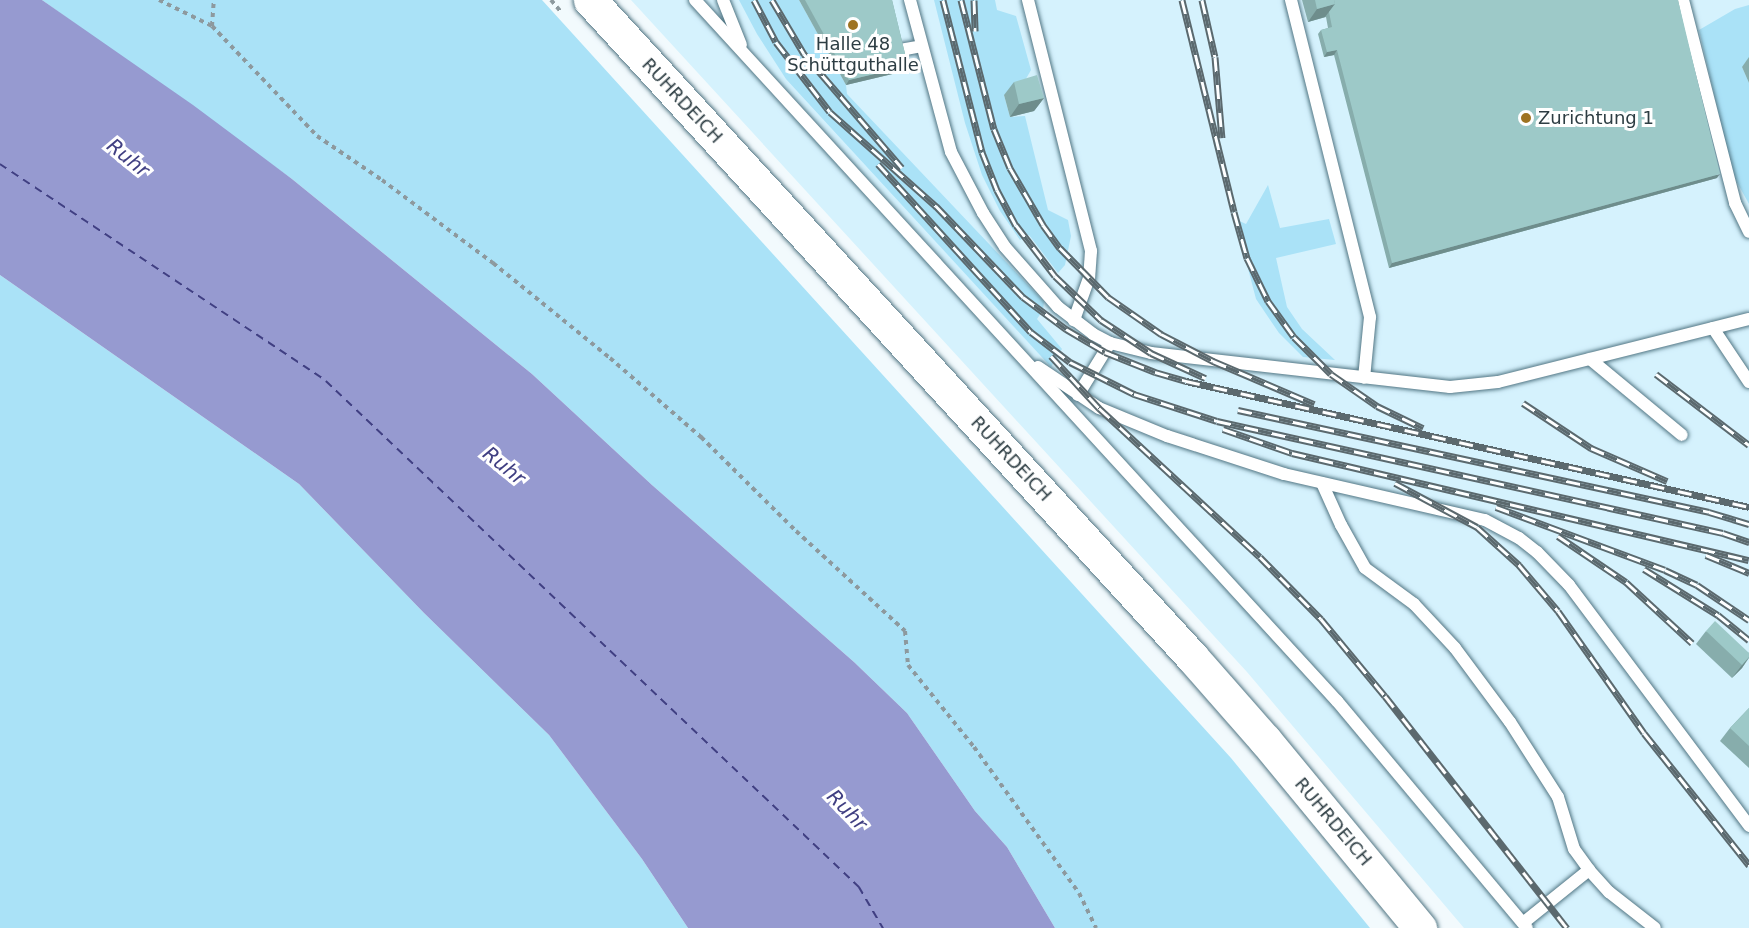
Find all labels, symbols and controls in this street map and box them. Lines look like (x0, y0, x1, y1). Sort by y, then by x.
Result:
marker: Halle 48 Schüttguthalle (846, 18, 860, 32)
place label: Halle 48 Schüttguthalle (787, 34, 919, 76)
street label: RUHRDEICH (637, 54, 727, 148)
place label: Zurichtung 1 (1538, 107, 1654, 129)
marker: Zurichtung 1 (1519, 111, 1533, 125)
water label: Ruhr (102, 134, 154, 182)
street label: RUHRDEICH (966, 412, 1056, 506)
water label: Ruhr (478, 442, 530, 490)
street label: RUHRDEICH (1290, 774, 1376, 870)
water label: Ruhr (822, 785, 872, 835)

